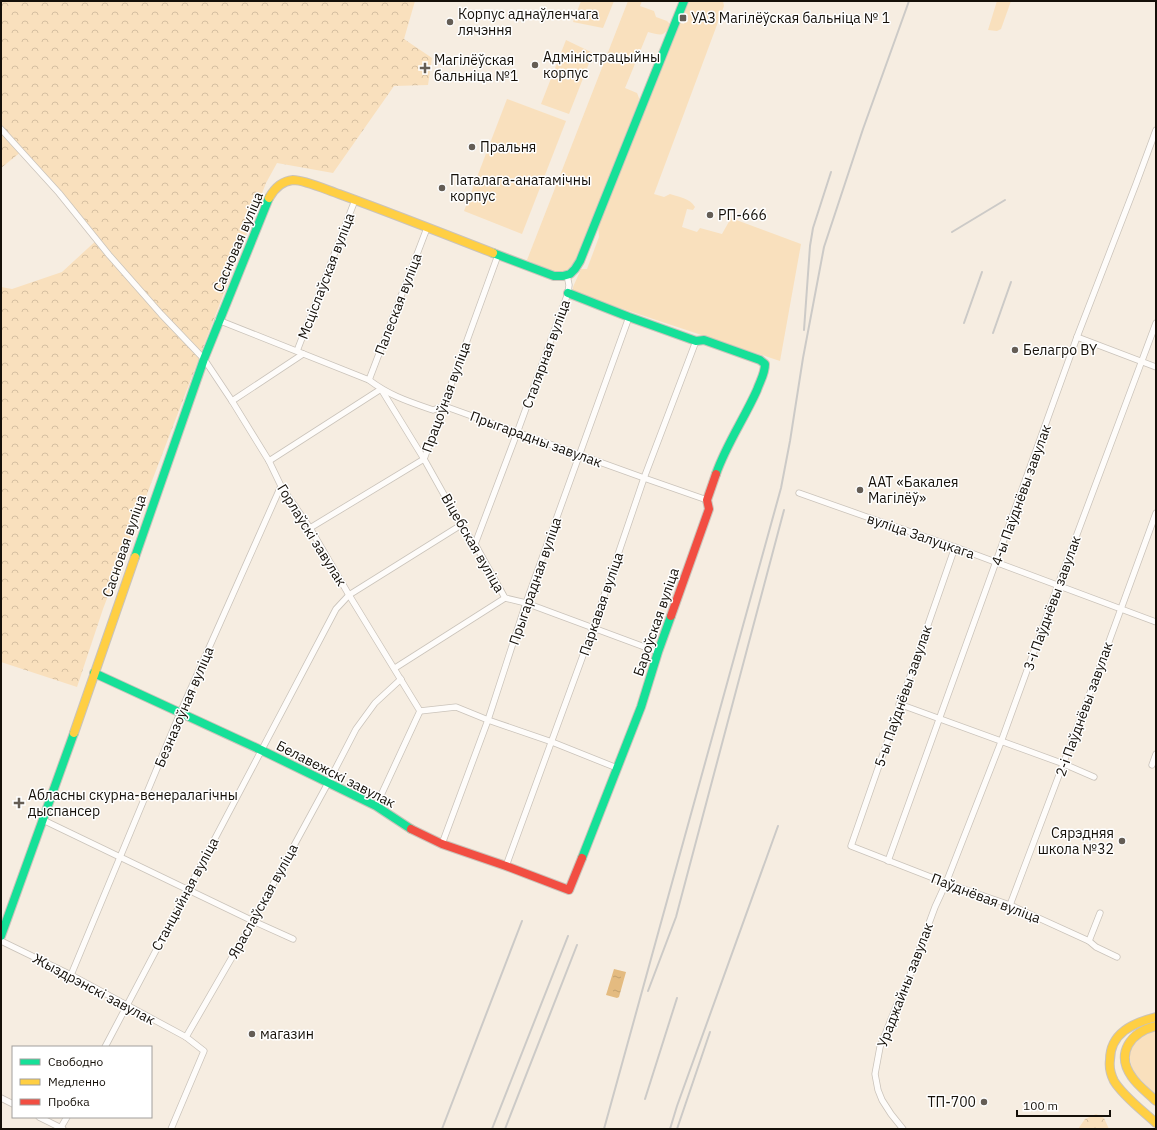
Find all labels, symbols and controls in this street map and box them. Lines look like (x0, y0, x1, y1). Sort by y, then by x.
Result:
place label: Корпус аднаўленчага лячэння (458, 5, 599, 39)
place label: УАЗ Магілёўская бальніца № 1 (691, 9, 890, 27)
marker: УАЗ Магілёўская бальніца № 1 (678, 13, 688, 23)
marker: Корпус аднаўленчага лячэння (445, 17, 455, 27)
place label: Адміністрацыйны корпус (543, 48, 660, 82)
place label: Магілёўская бальніца №1 (434, 51, 518, 85)
marker: Адміністрацыйны корпус (530, 60, 540, 70)
marker: Магілёўская бальніца №1 (419, 62, 431, 74)
place label: Пральня (480, 138, 536, 156)
marker: Пральня (467, 142, 477, 152)
place label: Паталага-анатамічны корпус (450, 171, 591, 205)
marker: Паталага-анатамічны корпус (437, 183, 447, 193)
street label: Сасновая вуліца (209, 189, 267, 295)
place label: РП-666 (718, 206, 767, 224)
street label: Мсціслаўская вуліца (294, 210, 359, 342)
marker: РП-666 (705, 210, 715, 220)
street label: Палеская вуліца (370, 250, 426, 357)
street label: Сталярная вуліца (518, 297, 574, 411)
street label: Працоўная вуліца (418, 339, 475, 455)
place label: Белагро BY (1023, 341, 1098, 359)
marker: Белагро BY (1010, 345, 1020, 355)
street label: Прыгарадны завулак (468, 407, 605, 471)
street label: 4-ы Паўднёвы завулак (987, 422, 1055, 568)
place label: ААТ «Бакалея Магілёў» (868, 473, 958, 507)
street label: Горлаўскі завулак (273, 481, 351, 590)
marker: ААТ «Бакалея Магілёў» (855, 485, 865, 495)
street label: Віцебская вуліца (437, 490, 509, 596)
street label: Сасновая вуліца (98, 492, 150, 600)
street label: вуліца Залуцкага (865, 509, 978, 563)
street label: Прыгарадная вуліца (505, 514, 565, 647)
street label: 3-і Паўднёвы завулак (1019, 533, 1085, 673)
street label: Паркавая вуліца (575, 549, 627, 658)
street label: Бароўская вуліца (629, 565, 683, 679)
street label: 5-ы Паўднёвы завулак (870, 622, 936, 769)
street label: 2-і Паўднёвы завулак (1051, 639, 1117, 779)
street label: Безназоўная вуліца (150, 643, 218, 770)
street label: Белавежскі завулак (273, 736, 399, 812)
place label: Абласны скурна-венералагічны дыспансер (28, 786, 238, 820)
marker: Абласны скурна-венералагічны дыспансер (13, 797, 25, 809)
place label: Сярэдняя школа №32 (1038, 824, 1114, 858)
street label: Станцыйная вуліца (148, 834, 223, 954)
marker: Сярэдняя школа №32 (1117, 836, 1127, 846)
street label: Яраслаўская вуліца (224, 840, 302, 961)
street label: Паўднёвая вуліца (929, 869, 1044, 927)
street label: Ураджайны завулак (873, 920, 937, 1050)
street label: Жыздрэнскі завулак (30, 949, 159, 1029)
place label: магазин (260, 1025, 314, 1043)
marker: магазин (247, 1029, 257, 1039)
legend (12, 1046, 152, 1118)
text: Свободно (48, 1054, 104, 1069)
text: Медленно (48, 1074, 106, 1089)
scale bar (1017, 1092, 1110, 1118)
place label: ТП-700 (928, 1093, 976, 1111)
text: Пробка (48, 1094, 90, 1109)
marker: ТП-700 (979, 1097, 989, 1107)
text: 100 m (1023, 1098, 1058, 1113)

